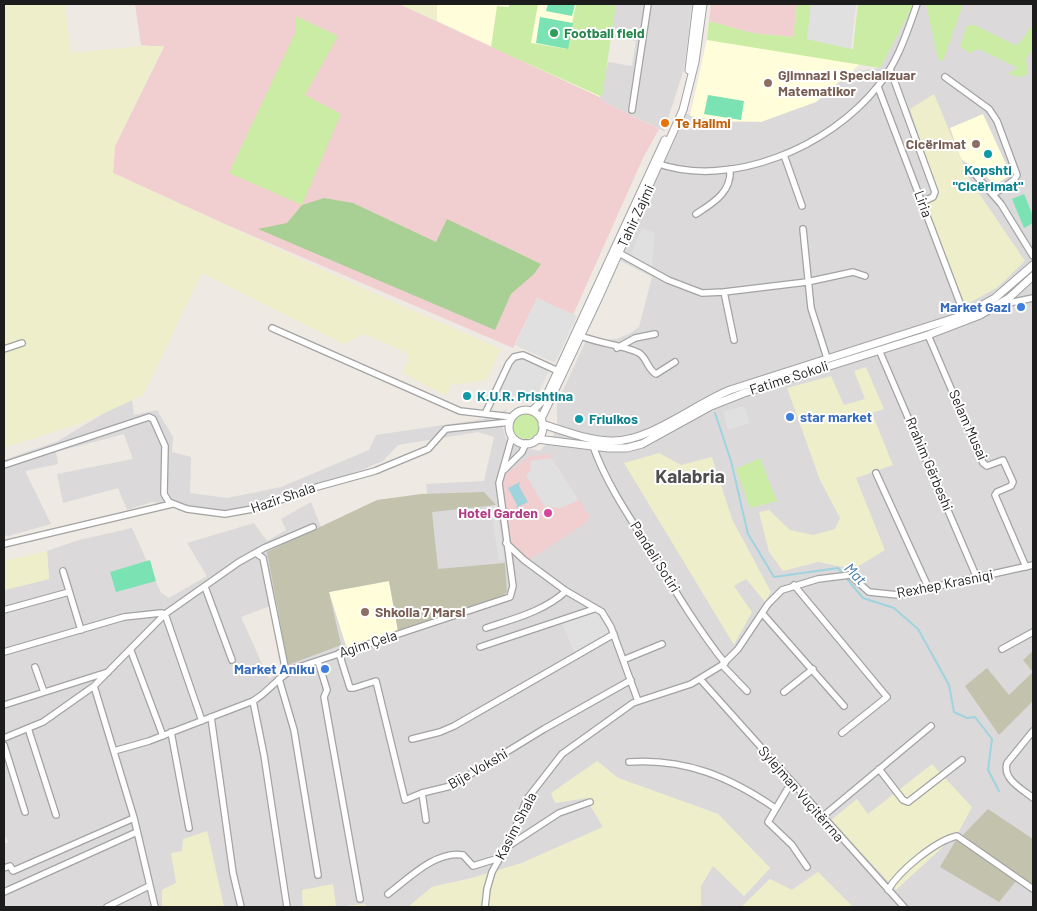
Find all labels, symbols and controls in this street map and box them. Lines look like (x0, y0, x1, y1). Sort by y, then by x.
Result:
place label: Football field (564, 25, 645, 41)
marker: Football field (548, 27, 560, 39)
place label: Gjimnazi i Specializuar Matematikor (778, 67, 916, 100)
marker: Gjimnazi i Specializuar Matematikor (762, 77, 774, 89)
place label: Te Halimi (675, 115, 731, 131)
marker: Te Halimi (659, 117, 671, 129)
place label: Cicërimat (906, 136, 966, 152)
marker: Cicërimat (970, 138, 982, 150)
marker: Kopshti "Cicërimat" (982, 148, 994, 160)
place label: Kopshti "Cicërimat" (953, 162, 1023, 194)
street label: Tahir Zajmi (614, 182, 658, 250)
street label: Liria (910, 188, 936, 220)
place label: Market Gazi (940, 299, 1011, 315)
marker: Market Gazi (1015, 301, 1027, 313)
street label: Fatime Sokoli (747, 357, 831, 399)
street label: Selam Musai (945, 387, 991, 463)
place label: K.U.R. Prishtina (477, 388, 573, 404)
marker: K.U.R. Prishtina (461, 390, 473, 402)
place label: star market (800, 409, 872, 425)
place label: Friulkos (589, 411, 638, 427)
marker: star market (784, 411, 796, 423)
marker: Friulkos (573, 413, 585, 425)
street label: Rrahim Gërbeshi (902, 415, 956, 513)
district label: Kalabria (655, 466, 725, 488)
street label: Hazir Shala (248, 479, 318, 517)
place label: Hotel Garden (458, 505, 538, 521)
marker: Hotel Garden (542, 507, 554, 519)
street label: Pandeli Sotiri (627, 518, 683, 596)
water label: Mat (840, 559, 870, 589)
street label: Rexhep Krasniqi (895, 566, 995, 602)
place label: Shkolla 7 Marsi (375, 604, 466, 620)
marker: Shkolla 7 Marsi (359, 606, 371, 618)
street label: Agim Çela (337, 627, 399, 661)
place label: Market Aniku (234, 661, 315, 677)
marker: Market Aniku (319, 663, 331, 675)
street label: Sylejman Vuçitërrna (755, 743, 847, 845)
street label: Bije Vokshi (445, 745, 511, 793)
street label: Kasim Shala (492, 789, 540, 863)

